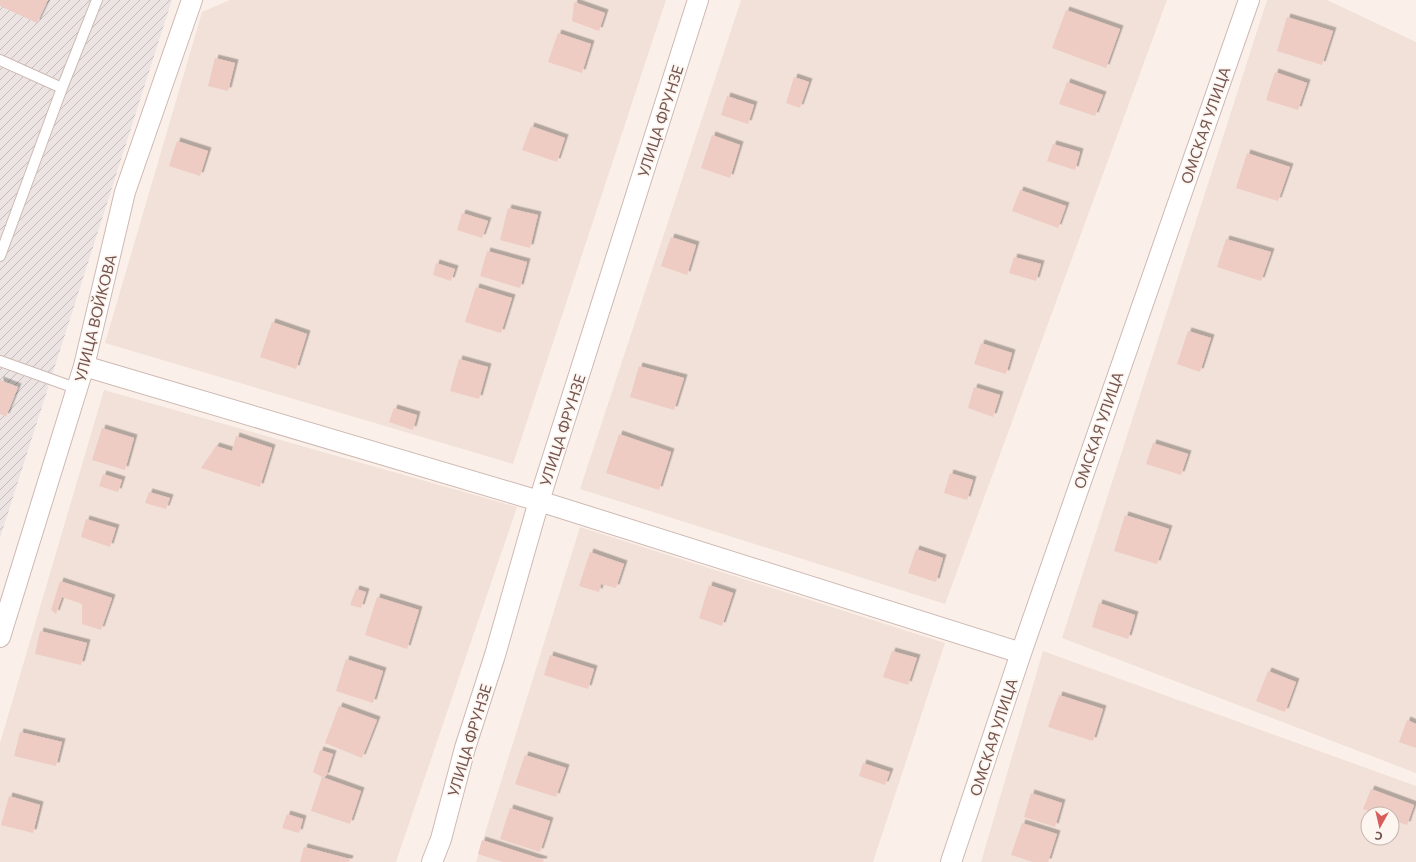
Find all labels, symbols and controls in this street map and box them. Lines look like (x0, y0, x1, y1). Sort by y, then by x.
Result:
street label: УЛИЦА ФРУНЗЕ (633, 63, 687, 179)
street label: ОМСКАЯ УЛИЦА (1177, 64, 1233, 186)
street label: УЛИЦА ВОЙКОВА (70, 252, 120, 384)
street label: ОМСКАЯ УЛИЦА (1070, 369, 1126, 491)
street label: УЛИЦА ФРУНЗЕ (535, 372, 589, 488)
street label: ОМСКАЯ УЛИЦА (965, 676, 1021, 798)
street label: УЛИЦА ФРУНЗЕ (443, 681, 495, 799)
north arrow (1360, 806, 1400, 846)
text: С (1373, 829, 1383, 843)

